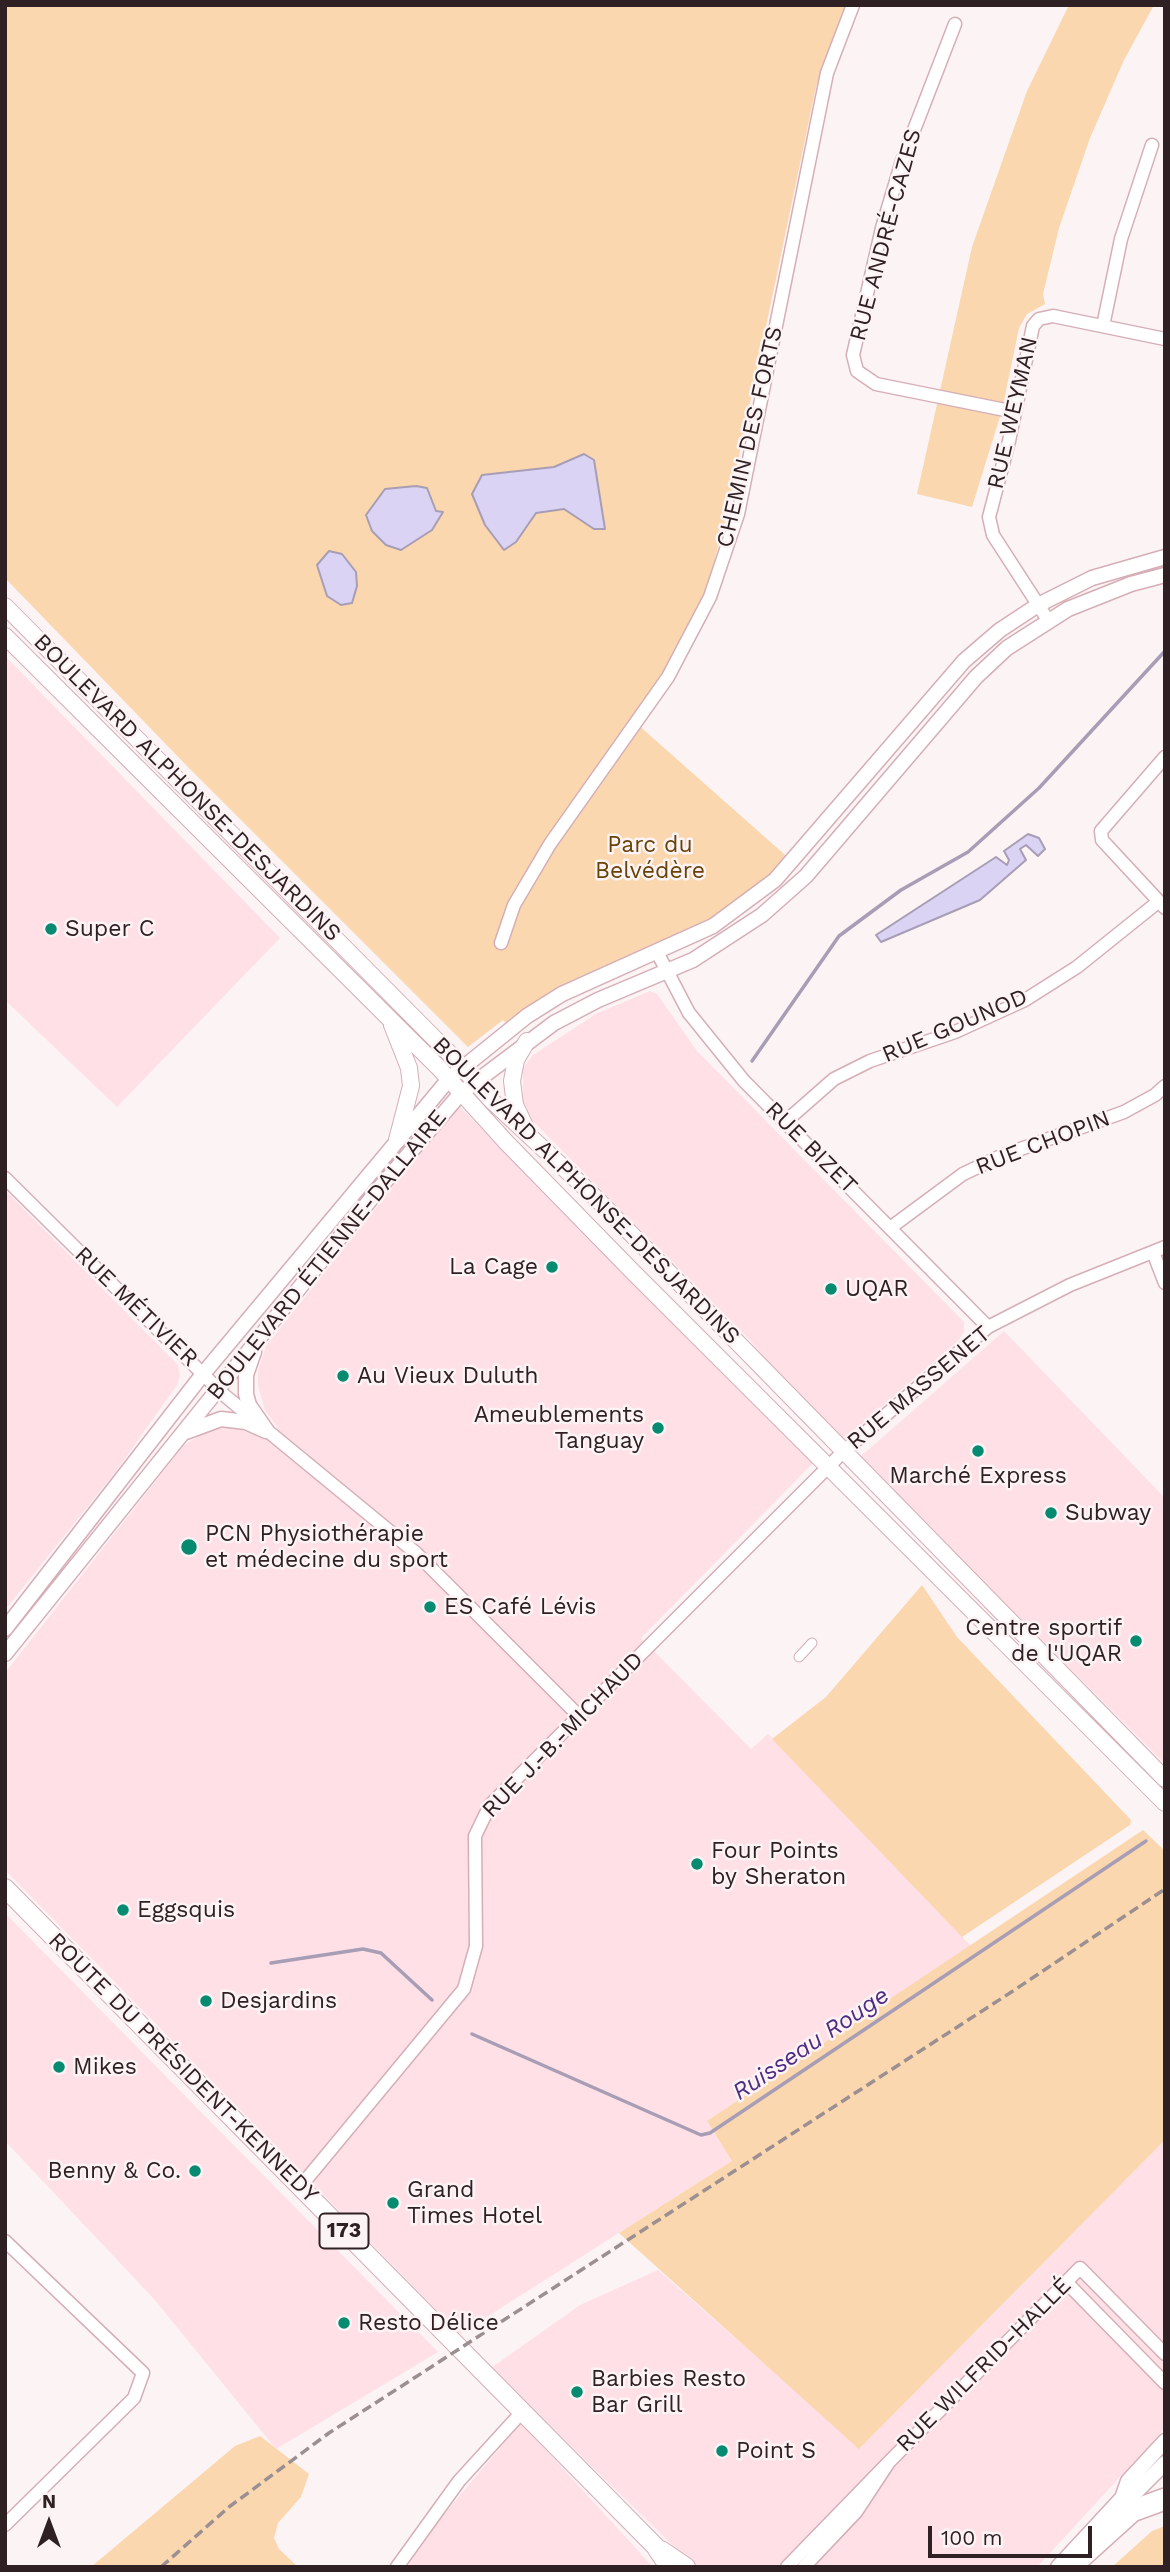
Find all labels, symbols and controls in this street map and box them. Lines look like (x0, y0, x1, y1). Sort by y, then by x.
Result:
street label: RUE ANDRÉ-CAZES (844, 126, 928, 344)
street label: CHEMIN DES FORTS (711, 324, 789, 550)
street label: RUE WEYMAN (982, 334, 1044, 492)
street label: BOULEVARD ALPHONSE-DESJARDINS (28, 629, 346, 947)
park label: Parc du Belvédère (595, 831, 705, 885)
place label: Super C (65, 915, 155, 943)
marker: Super C (43, 921, 59, 937)
street label: RUE GOUNOD (878, 983, 1032, 1069)
street label: BOULEVARD ALPHONSE-DESJARDINS (427, 1032, 745, 1350)
street label: RUE BIZET (759, 1096, 863, 1200)
street label: BOULEVARD ÉTIENNE-DALLAIRE (201, 1104, 453, 1406)
street label: RUE CHOPIN (972, 1105, 1114, 1181)
street label: RUE MÉTIVIER (69, 1241, 203, 1373)
place label: La Cage (449, 1253, 538, 1281)
marker: La Cage (544, 1259, 560, 1275)
place label: UQAR (845, 1275, 908, 1303)
marker: UQAR (823, 1281, 839, 1297)
street label: RUE MASSENET (842, 1320, 996, 1456)
place label: Au Vieux Duluth (357, 1362, 538, 1390)
marker: Au Vieux Duluth (335, 1368, 351, 1384)
place label: Ameublements Tanguay (474, 1401, 644, 1455)
marker: Ameublements Tanguay (650, 1420, 666, 1436)
marker: Marché Express (970, 1443, 986, 1459)
place label: Marché Express (889, 1462, 1067, 1490)
place label: Subway (1065, 1499, 1151, 1527)
marker: Subway (1043, 1505, 1059, 1521)
place label: PCN Physiothérapie et médecine du sport (205, 1520, 448, 1574)
marker: PCN Physiothérapie et médecine du sport (179, 1537, 199, 1557)
place label: ES Café Lévis (444, 1593, 596, 1621)
marker: ES Café Lévis (422, 1599, 438, 1615)
place label: Centre sportif de l'UQAR (965, 1614, 1122, 1668)
marker: Centre sportif de l'UQAR (1128, 1633, 1144, 1649)
street label: RUE J.-B.-MICHAUD (477, 1646, 649, 1824)
place label: Four Points by Sheraton (711, 1837, 846, 1891)
marker: Four Points by Sheraton (689, 1856, 705, 1872)
place label: Eggsquis (137, 1896, 235, 1924)
marker: Eggsquis (115, 1902, 131, 1918)
street label: ROUTE DU PRÉSIDENT-KENNEDY (42, 1927, 324, 2209)
water label: Ruisseau Rouge (727, 1981, 895, 2107)
place label: Desjardins (220, 1987, 337, 2015)
marker: Desjardins (198, 1993, 214, 2009)
place label: Mikes (73, 2053, 137, 2081)
marker: Mikes (51, 2059, 67, 2075)
place label: Benny & Co. (47, 2157, 181, 2185)
marker: Benny & Co. (187, 2163, 203, 2179)
place label: Grand Times Hotel (407, 2176, 542, 2230)
marker: Grand Times Hotel (385, 2195, 401, 2211)
road number: 173 (320, 2214, 368, 2248)
street label: RUE WILFRID-HALLÉ (891, 2272, 1077, 2458)
place label: Resto Délice (358, 2309, 499, 2337)
marker: Resto Délice (336, 2315, 352, 2331)
place label: Barbies Resto Bar Grill (591, 2365, 746, 2419)
marker: Barbies Resto Bar Grill (569, 2384, 585, 2400)
place label: Point S (736, 2437, 816, 2465)
marker: Point S (714, 2443, 730, 2459)
north arrow (14, 2488, 84, 2558)
text: N (42, 2490, 56, 2513)
scale bar (932, 2512, 1096, 2556)
text: 100 m (941, 2525, 1003, 2550)

